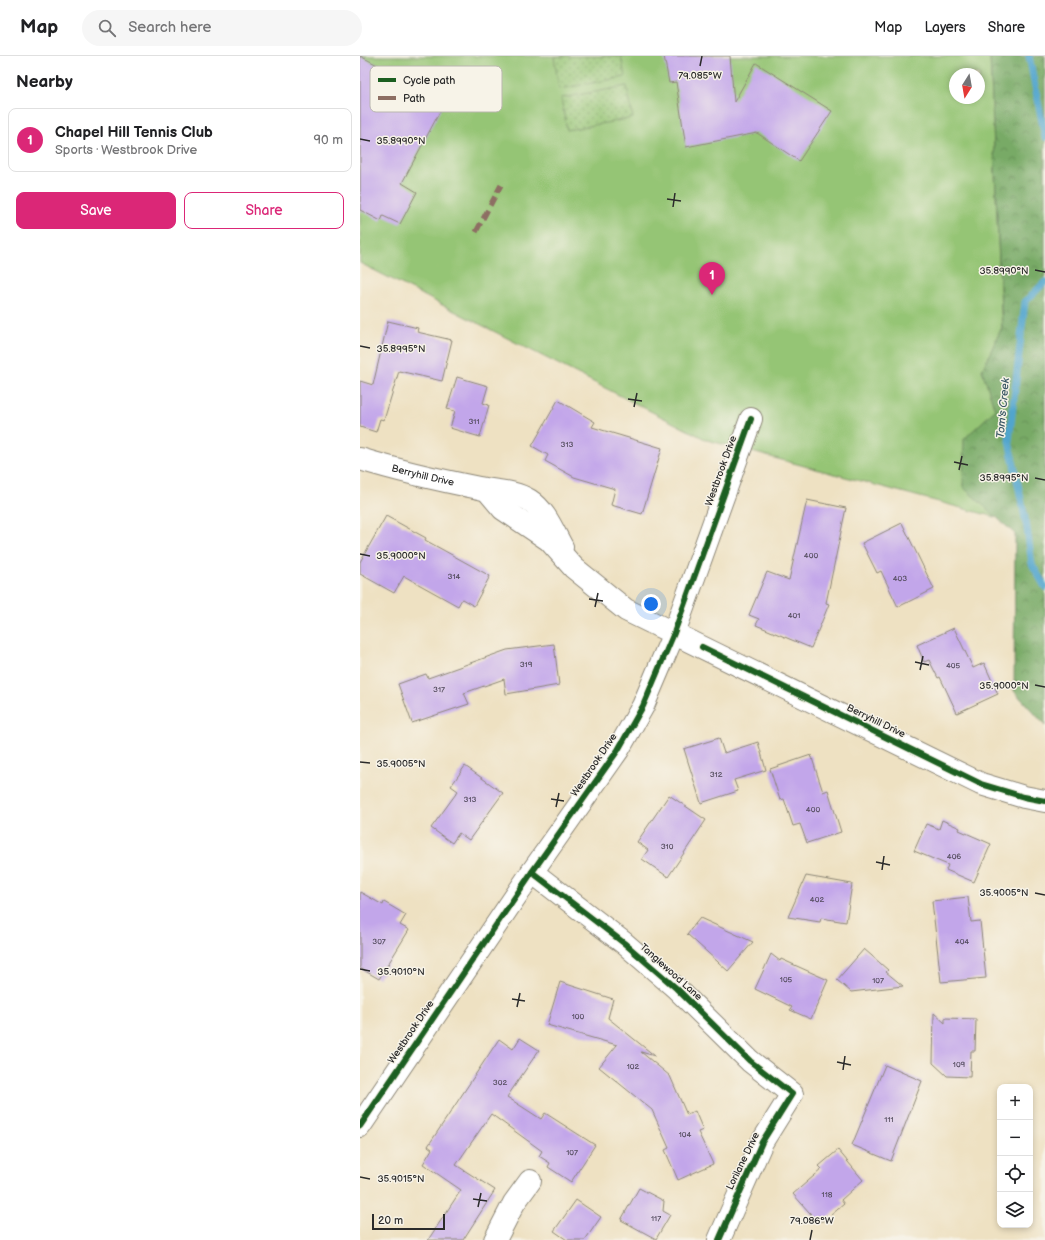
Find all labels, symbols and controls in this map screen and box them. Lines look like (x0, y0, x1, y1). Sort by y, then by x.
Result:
search box (82, 10, 362, 46)
text: Map (20, 16, 58, 39)
icon: search (96, 17, 118, 39)
text: Search here (128, 18, 211, 37)
text: Map (874, 19, 902, 36)
text: Layers (924, 19, 966, 36)
text: Share (988, 19, 1025, 36)
legend (370, 66, 502, 112)
north arrow (949, 68, 985, 104)
text: 79.085°W (678, 70, 722, 82)
text: Nearby (16, 72, 73, 92)
text: Cycle path (403, 74, 455, 87)
text: Path (403, 92, 425, 105)
text: Chapel Hill Tennis Club (55, 123, 213, 142)
text: 1 (27, 132, 33, 148)
text: 90 m (314, 132, 343, 148)
text: 35.8990°N (376, 135, 426, 147)
text: Sports · Westbrook Drive (55, 142, 197, 158)
button: Save (16, 192, 176, 229)
button: Share (184, 192, 344, 229)
pin: 1 (699, 262, 725, 295)
text: 35.8990°N (979, 265, 1029, 277)
text: 35.8995°N (377, 343, 425, 355)
water label: Tom's Creek (994, 377, 1012, 439)
house number: 311 (468, 417, 480, 426)
street label: Westbrook Drive (703, 434, 739, 508)
house number: 313 (561, 440, 574, 449)
street label: Berryhill Drive (390, 462, 455, 489)
text: 35.8995°N (980, 472, 1028, 484)
text: 35.9000°N (376, 550, 426, 562)
house number: 400 (804, 551, 818, 560)
house number: 314 (448, 572, 461, 581)
house number: 403 (893, 574, 907, 583)
your location (641, 594, 661, 614)
house number: 401 (788, 611, 800, 620)
house number: 319 (520, 660, 533, 669)
house number: 405 (946, 661, 960, 670)
text: 35.9000°N (979, 680, 1029, 692)
house number: 317 (433, 685, 445, 694)
street label: Berryhill Drive (845, 702, 907, 740)
street label: Westbrook Drive (568, 731, 620, 799)
text: 35.9005°N (376, 758, 426, 770)
house number: 312 (710, 770, 723, 779)
house number: 313 (464, 795, 477, 804)
house number: 400 (806, 805, 820, 814)
house number: 310 (661, 842, 674, 851)
house number: 406 (947, 852, 961, 861)
text: 35.9005°N (979, 887, 1029, 899)
house number: 402 (810, 895, 824, 904)
house number: 307 (372, 937, 386, 946)
house number: 404 (955, 937, 969, 946)
street label: Tanglewood Lane (638, 941, 705, 1003)
text: 35.9010°N (377, 966, 425, 978)
house number: 105 (780, 975, 793, 984)
house number: 107 (872, 976, 884, 985)
street label: Westbrook Drive (385, 998, 437, 1066)
house number: 100 (572, 1012, 585, 1021)
house number: 109 (953, 1060, 966, 1069)
house number: 102 (627, 1062, 640, 1071)
house number: 302 (493, 1078, 507, 1087)
map controls (997, 1084, 1033, 1228)
button: + (997, 1084, 1033, 1120)
house number: 111 (884, 1115, 894, 1124)
button: − (997, 1120, 1033, 1156)
house number: 104 (679, 1130, 691, 1139)
street label: Lorilane Drive (724, 1130, 762, 1192)
house number: 107 (566, 1148, 578, 1157)
button: locate (997, 1156, 1033, 1192)
text: 35.9015°N (377, 1173, 425, 1185)
house number: 118 (822, 1190, 833, 1199)
button: layers (997, 1192, 1033, 1228)
scale bar (372, 1212, 445, 1231)
text: 20 m (378, 1214, 403, 1227)
house number: 117 (651, 1214, 661, 1223)
text: 79.086°W (790, 1215, 834, 1227)

